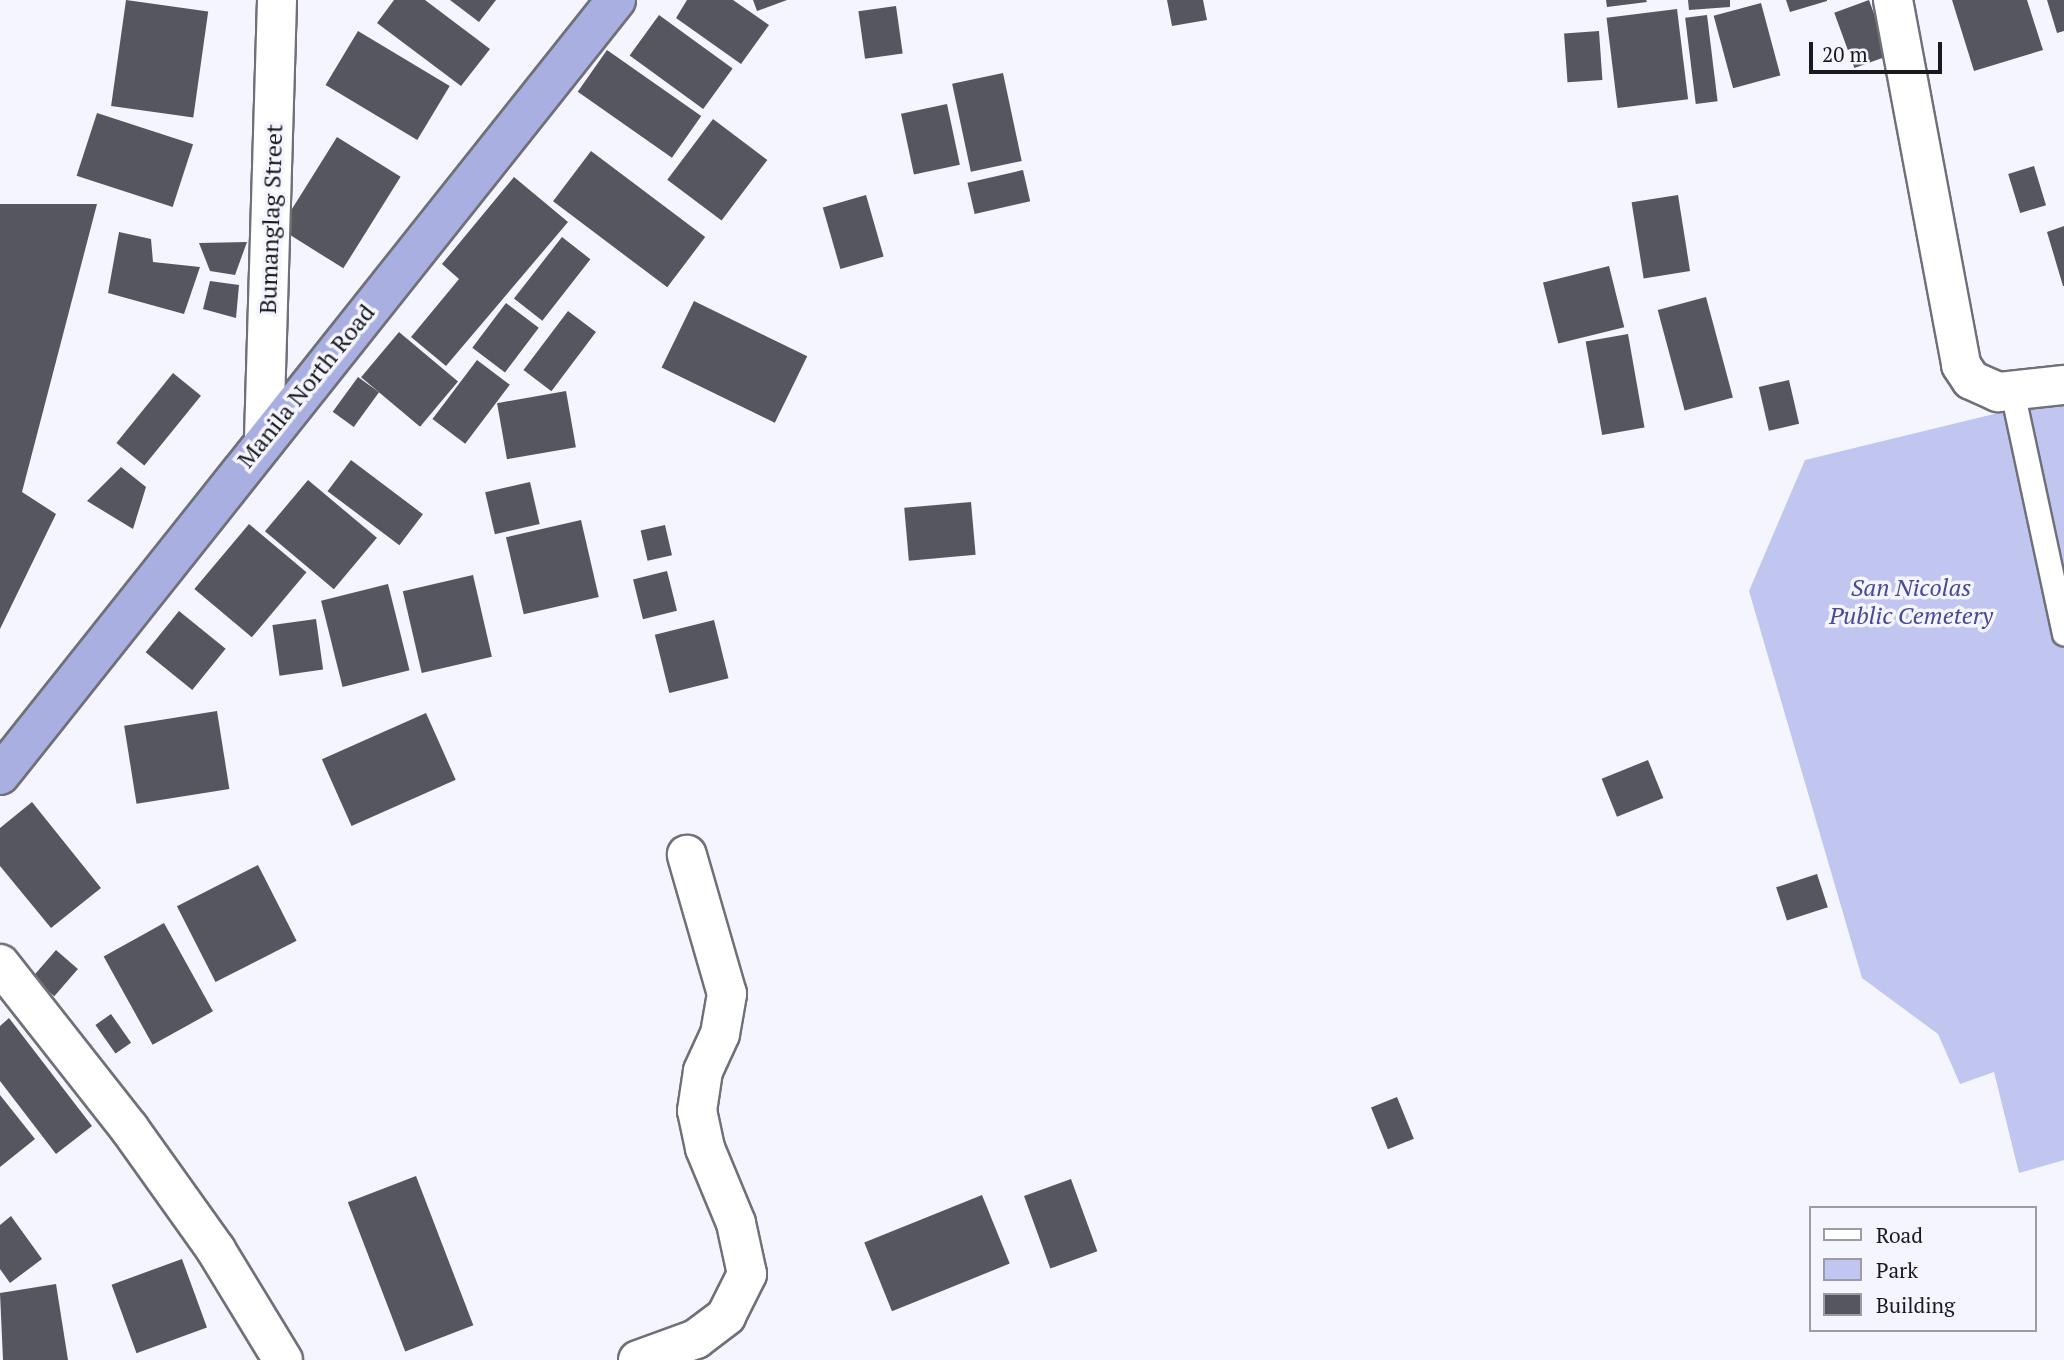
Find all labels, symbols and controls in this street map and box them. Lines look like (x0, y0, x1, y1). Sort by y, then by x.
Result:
scale bar (1812, 28, 1945, 72)
text: 20 m (1822, 40, 1868, 68)
street label: Bumanglag Street (253, 124, 289, 314)
street label: Manila North Road (231, 298, 381, 474)
park label: San Nicolas Public Cemetery (1829, 574, 1993, 630)
legend (1808, 1206, 2036, 1332)
text: Road (1876, 1221, 1923, 1249)
text: Park (1876, 1256, 1918, 1284)
text: Building (1876, 1291, 1955, 1319)

